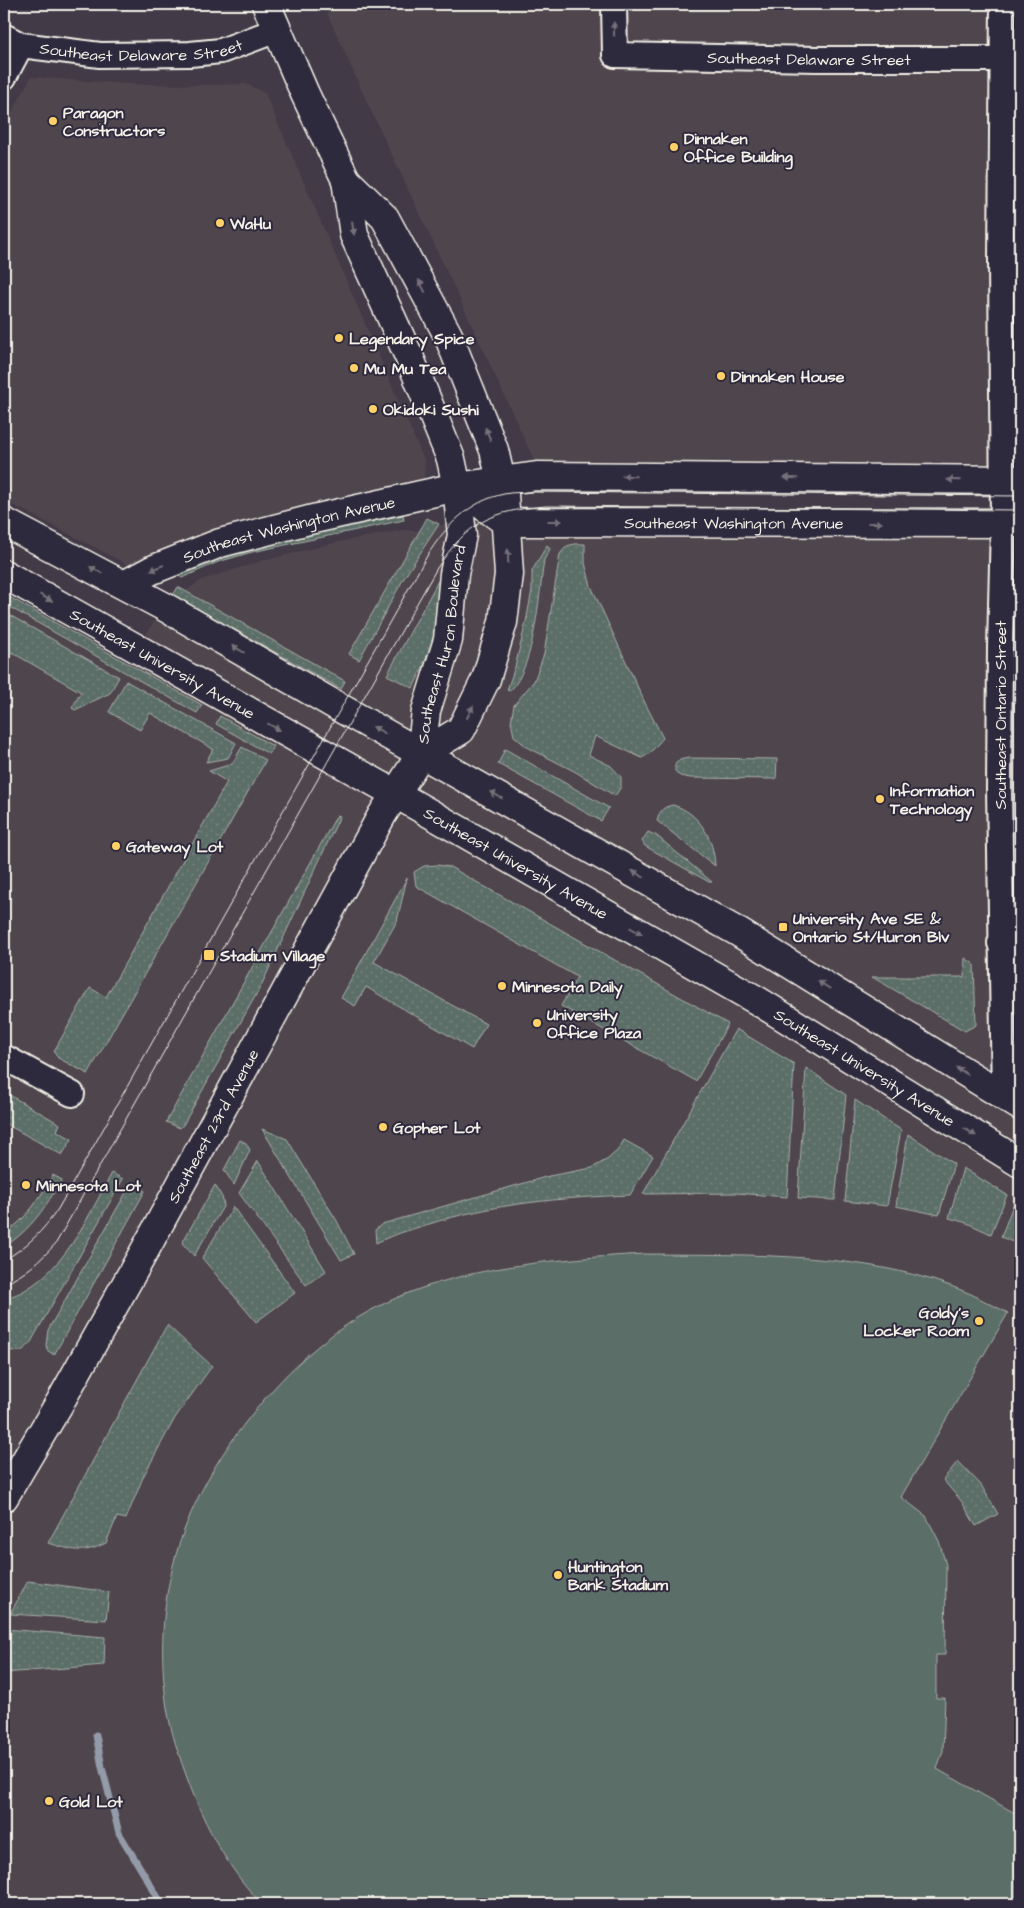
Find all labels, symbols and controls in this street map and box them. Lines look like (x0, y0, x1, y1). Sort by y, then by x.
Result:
one-way arrow (610, 21, 618, 37)
street label: Southeast Delaware Street (38, 34, 246, 67)
street label: Southeast Delaware Street (707, 47, 911, 71)
place label: Paragon Constructors (63, 102, 165, 142)
marker: Paragon Constructors (47, 115, 59, 127)
place label: Dinnaken Office Building (684, 128, 793, 170)
marker: Dinnaken Office Building (668, 141, 680, 153)
place label: WaHu (229, 213, 271, 235)
marker: WaHu (214, 217, 226, 229)
one-way arrow (349, 220, 357, 236)
one-way arrow (417, 279, 426, 292)
place label: Legendary Spice (349, 328, 475, 352)
marker: Legendary Spice (333, 332, 345, 344)
place label: Mu Mu Tea (364, 358, 447, 380)
marker: Mu Mu Tea (348, 362, 360, 374)
place label: Dinnaken House (731, 366, 845, 388)
marker: Dinnaken House (715, 370, 727, 382)
place label: Okidoki Sushi (383, 399, 479, 421)
marker: Okidoki Sushi (367, 403, 379, 415)
one-way arrow (484, 426, 492, 441)
one-way arrow (620, 472, 636, 480)
one-way arrow (783, 474, 799, 482)
one-way arrow (945, 476, 961, 484)
street label: Southeast Washington Avenue (180, 491, 398, 569)
street label: Southeast Washington Avenue (624, 512, 844, 535)
one-way arrow (547, 517, 563, 525)
one-way arrow (867, 519, 883, 527)
street label: Southeast Huron Boulevard (412, 543, 472, 745)
one-way arrow (504, 548, 512, 564)
one-way arrow (150, 564, 164, 572)
one-way arrow (89, 566, 103, 574)
one-way arrow (40, 594, 53, 603)
street label: Southeast University Avenue (66, 603, 259, 725)
street label: Southeast Ontario Street (990, 620, 1012, 809)
one-way arrow (230, 645, 245, 653)
one-way arrow (466, 705, 474, 719)
one-way arrow (267, 723, 282, 731)
one-way arrow (371, 726, 386, 734)
place label: Information Technology (889, 780, 974, 822)
one-way arrow (489, 791, 503, 800)
marker: Information Technology (874, 793, 886, 805)
street label: Southeast University Avenue (420, 802, 612, 925)
place label: Gateway Lot (126, 836, 224, 859)
marker: Gateway Lot (110, 840, 122, 852)
one-way arrow (631, 870, 645, 879)
place label: University Ave SE & Ontario St/Huron Blv (793, 908, 950, 948)
marker: University Ave SE & Ontario St/Huron Blv (777, 921, 789, 933)
one-way arrow (629, 927, 643, 935)
place label: Stadium Village (219, 945, 325, 969)
marker: Stadium Village (202, 948, 216, 962)
place label: Minnesota Daily (512, 976, 623, 999)
marker: Minnesota Daily (496, 980, 508, 992)
one-way arrow (818, 980, 831, 990)
place label: University Office Plaza (547, 1004, 642, 1044)
street label: Southeast University Avenue (770, 1004, 959, 1132)
marker: University Office Plaza (531, 1017, 543, 1029)
street label: Southeast 23rd Avenue (163, 1045, 265, 1207)
one-way arrow (956, 1066, 969, 1075)
place label: Gopher Lot (393, 1117, 481, 1139)
marker: Gopher Lot (377, 1121, 389, 1133)
one-way arrow (964, 1128, 977, 1137)
place label: Minnesota Lot (36, 1175, 141, 1197)
marker: Minnesota Lot (20, 1179, 32, 1191)
place label: Goldy's Locker Room (863, 1302, 970, 1342)
marker: Goldy's Locker Room (973, 1315, 985, 1327)
place label: Huntington Bank Stadium (568, 1556, 668, 1596)
marker: Huntington Bank Stadium (552, 1569, 564, 1581)
place label: Gold Lot (59, 1791, 123, 1813)
marker: Gold Lot (43, 1795, 55, 1807)

